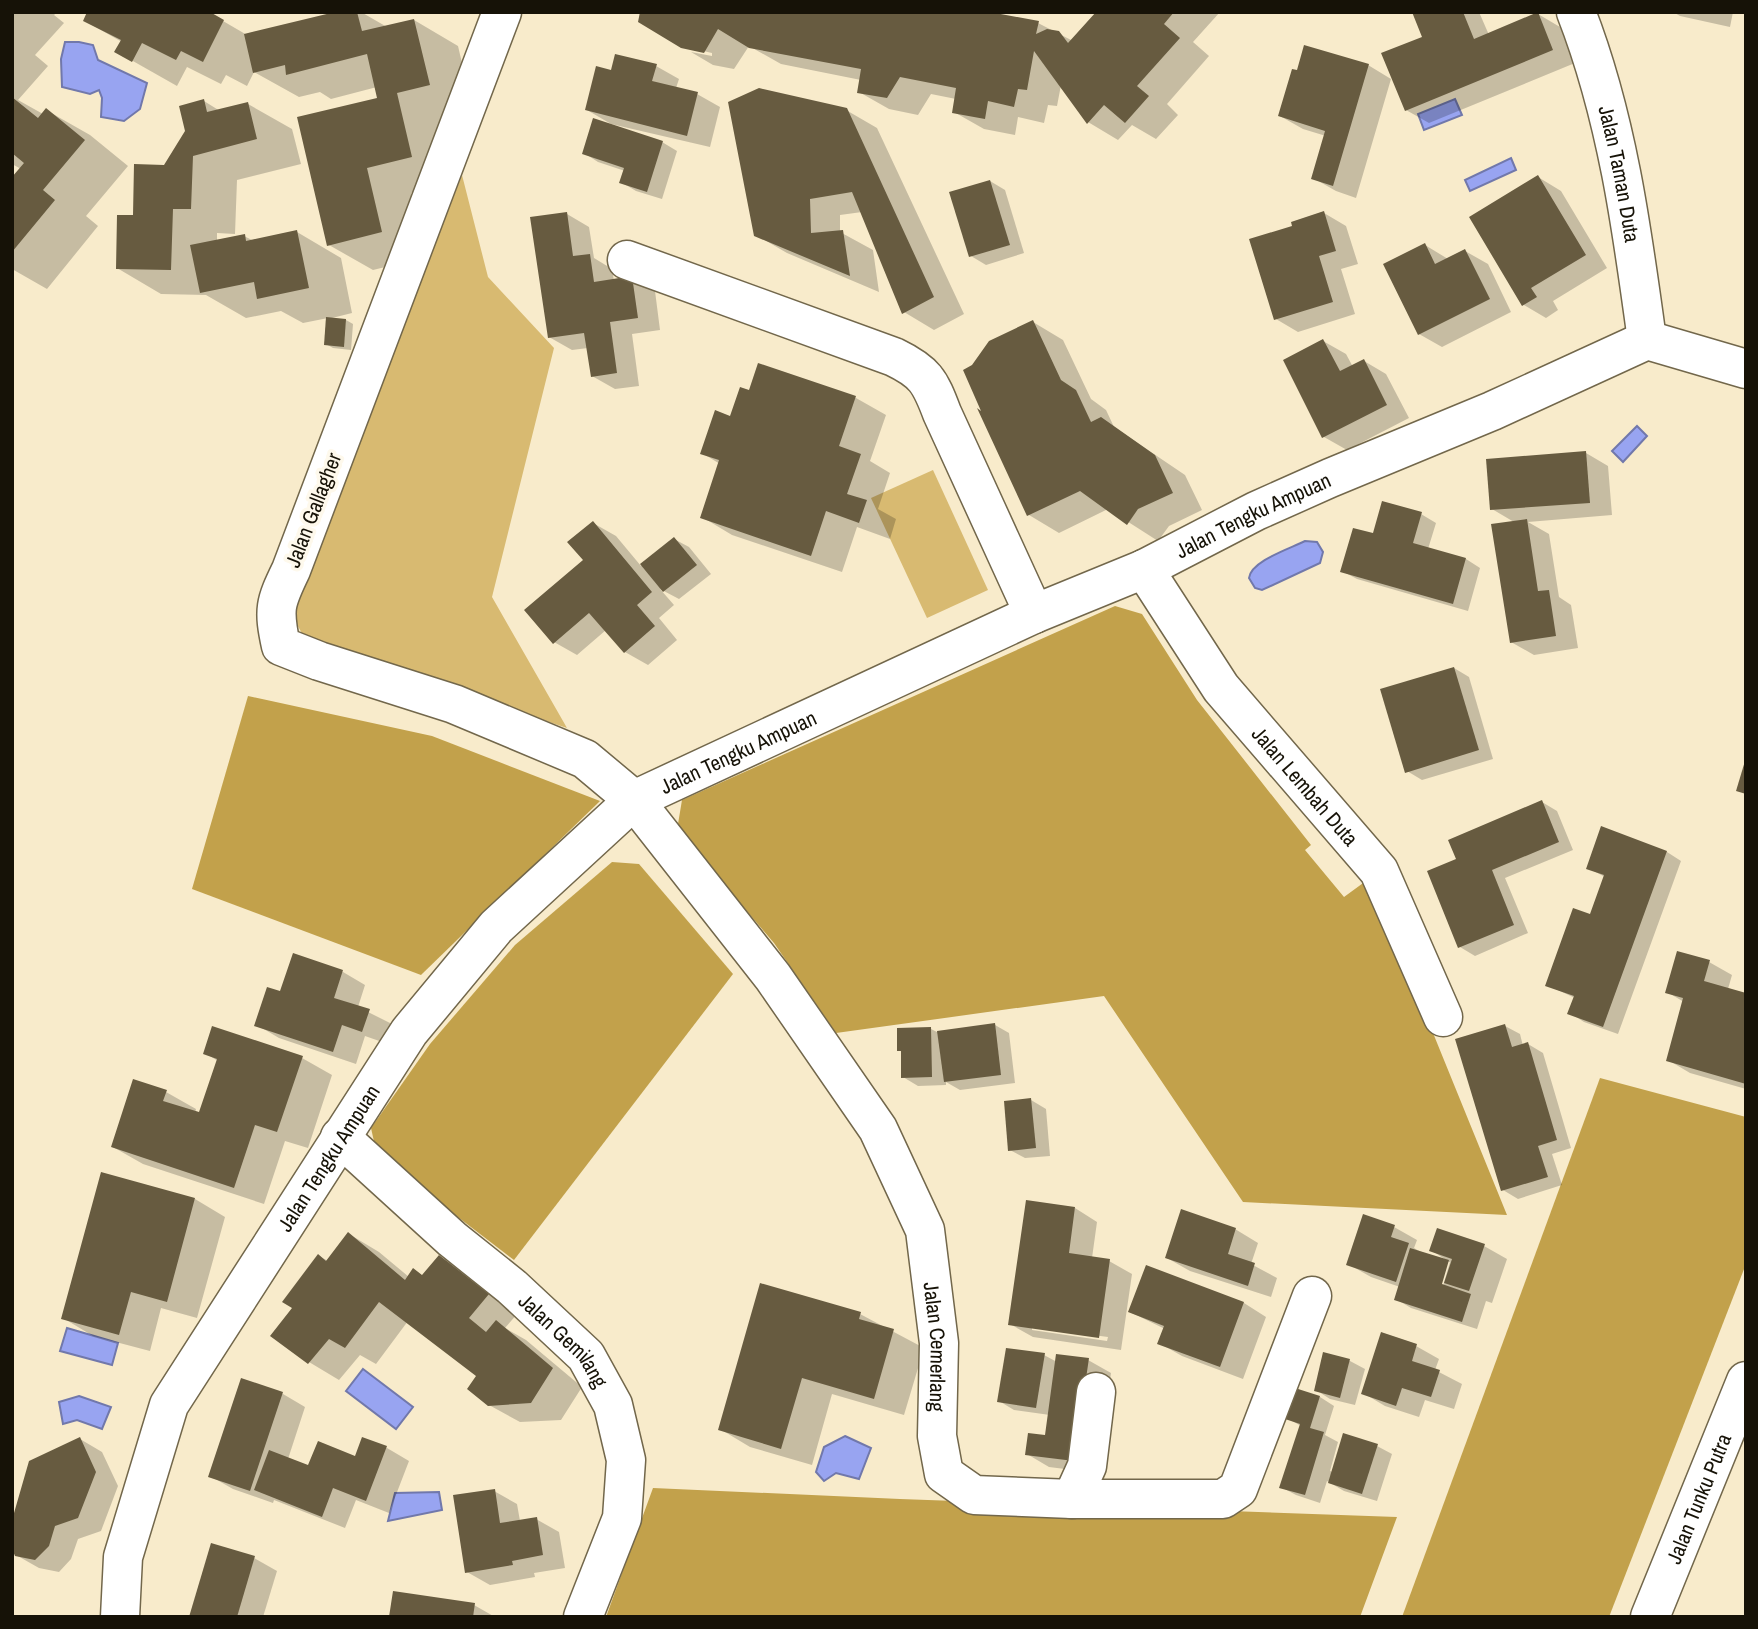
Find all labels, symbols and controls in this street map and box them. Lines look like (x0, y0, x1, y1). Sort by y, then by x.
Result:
street label: Jalan Taman Duta (1592, 102, 1647, 245)
street label: Jalan Gallagher (278, 448, 348, 571)
street label: Jalan Tengku Ampuan (1170, 465, 1335, 565)
street label: Jalan Tengku Ampuan (655, 703, 821, 800)
street label: Jalan Lembah Duta (1246, 720, 1366, 852)
street label: Jalan Tengku Ampuan (270, 1079, 386, 1237)
street label: Jalan Cemerlang (917, 1280, 954, 1413)
street label: Jalan Gemilang (513, 1286, 615, 1393)
street label: Jalan Tunku Putra (1659, 1429, 1738, 1568)

